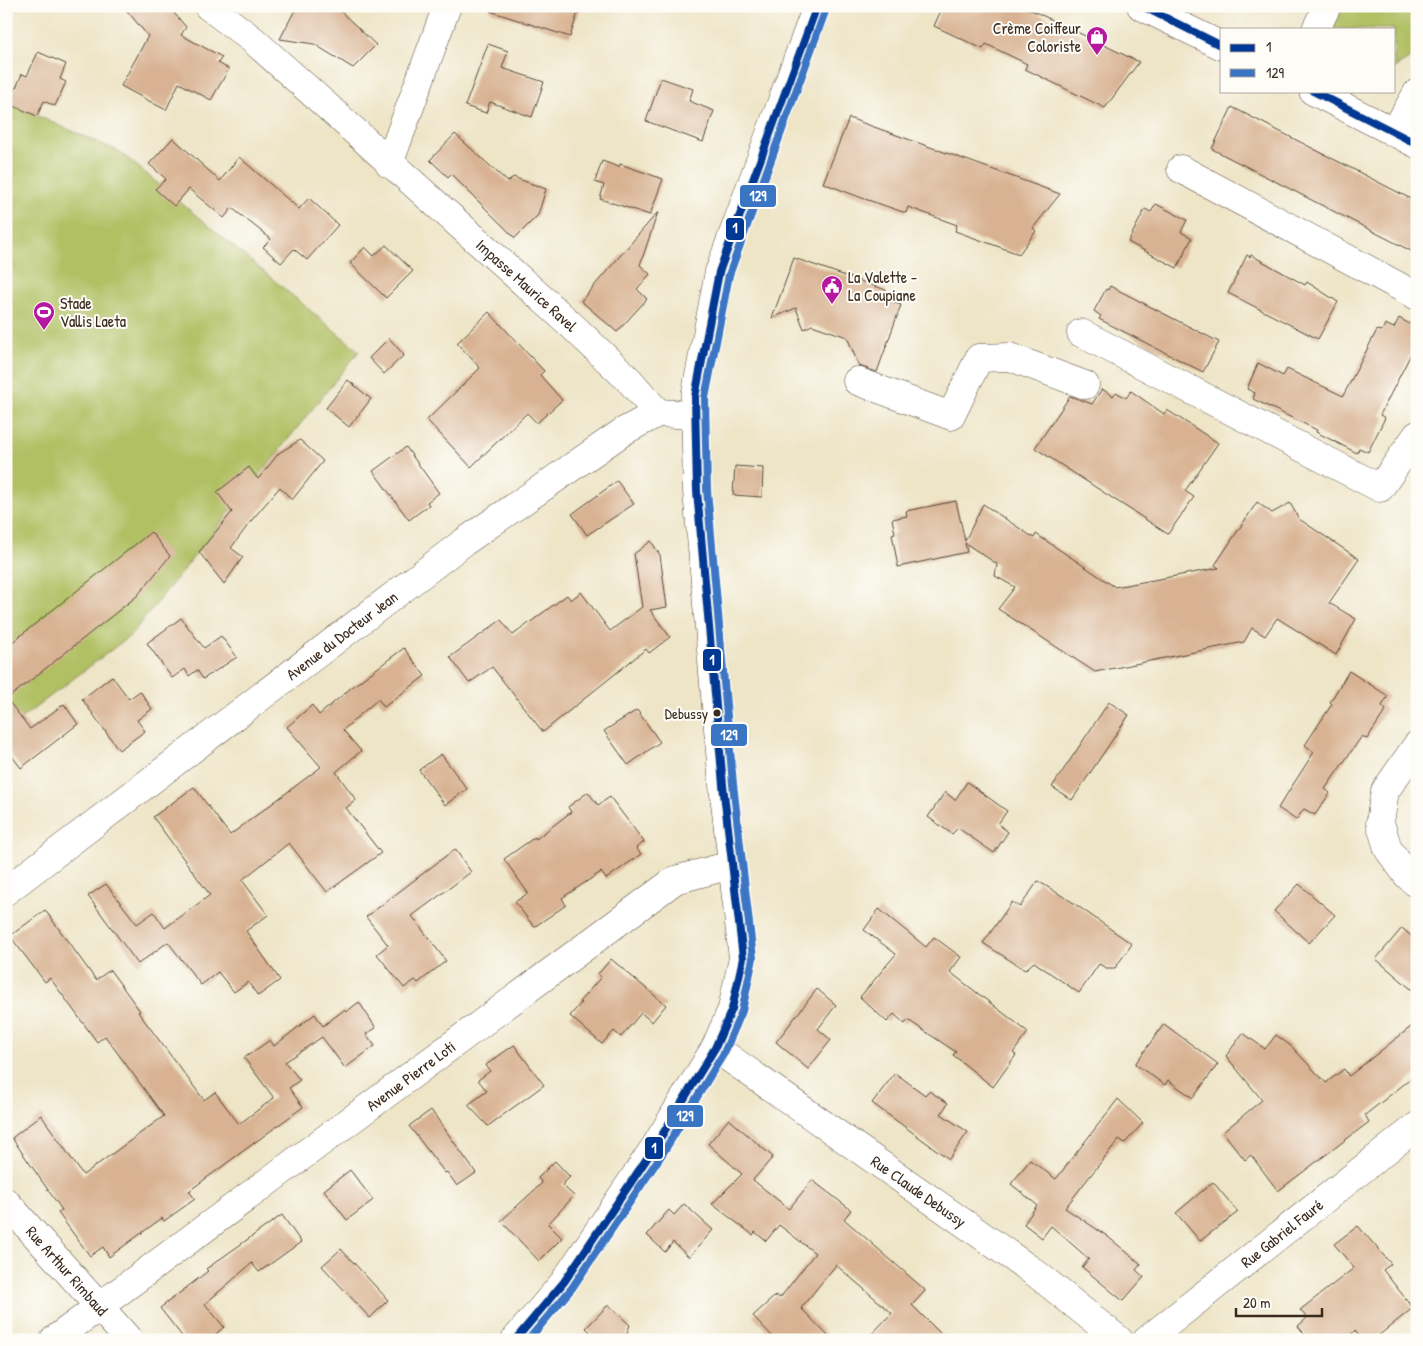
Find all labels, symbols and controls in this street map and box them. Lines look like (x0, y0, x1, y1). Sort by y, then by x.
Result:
place label: Crème Coiffeur Coloriste (993, 17, 1082, 57)
shop icon: Crème Coiffeur Coloriste (1085, 25, 1109, 56)
legend (1220, 28, 1396, 92)
text: 1 (1266, 36, 1271, 57)
text: 129 (1266, 62, 1284, 83)
line badge: 129 (739, 184, 777, 208)
text: 129 (750, 186, 767, 205)
line badge: 1 (725, 217, 745, 241)
text: 1 (732, 218, 738, 237)
street label: Impasse Maurice Ravel (471, 234, 583, 337)
place label: La Valette - La Coupiane (848, 266, 917, 306)
public building icon: La Valette - La Coupiane (820, 274, 844, 305)
place label: Stade Vallis Laeta (60, 292, 126, 332)
sports icon: Stade Vallis Laeta (32, 300, 56, 331)
street label: Avenue du Docteur Jean (281, 586, 402, 685)
line badge: 1 (702, 648, 722, 672)
text: 1 (709, 650, 715, 669)
place label: Debussy (665, 703, 708, 724)
marker: Debussy (712, 708, 722, 718)
line badge: 129 (710, 723, 748, 747)
text: 129 (721, 725, 738, 744)
street label: Avenue Pierre Loti (362, 1035, 460, 1116)
line badge: 129 (666, 1104, 704, 1128)
text: 129 (677, 1106, 694, 1125)
line badge: 1 (644, 1136, 664, 1160)
text: 1 (651, 1138, 657, 1157)
street label: Rue Claude Debussy (867, 1150, 971, 1232)
street label: Rue Gabriel Fauré (1236, 1193, 1328, 1273)
street label: Rue Arthur Rimbaud (21, 1221, 113, 1320)
scale bar (1236, 1286, 1322, 1318)
text: 20 m (1243, 1292, 1270, 1313)

